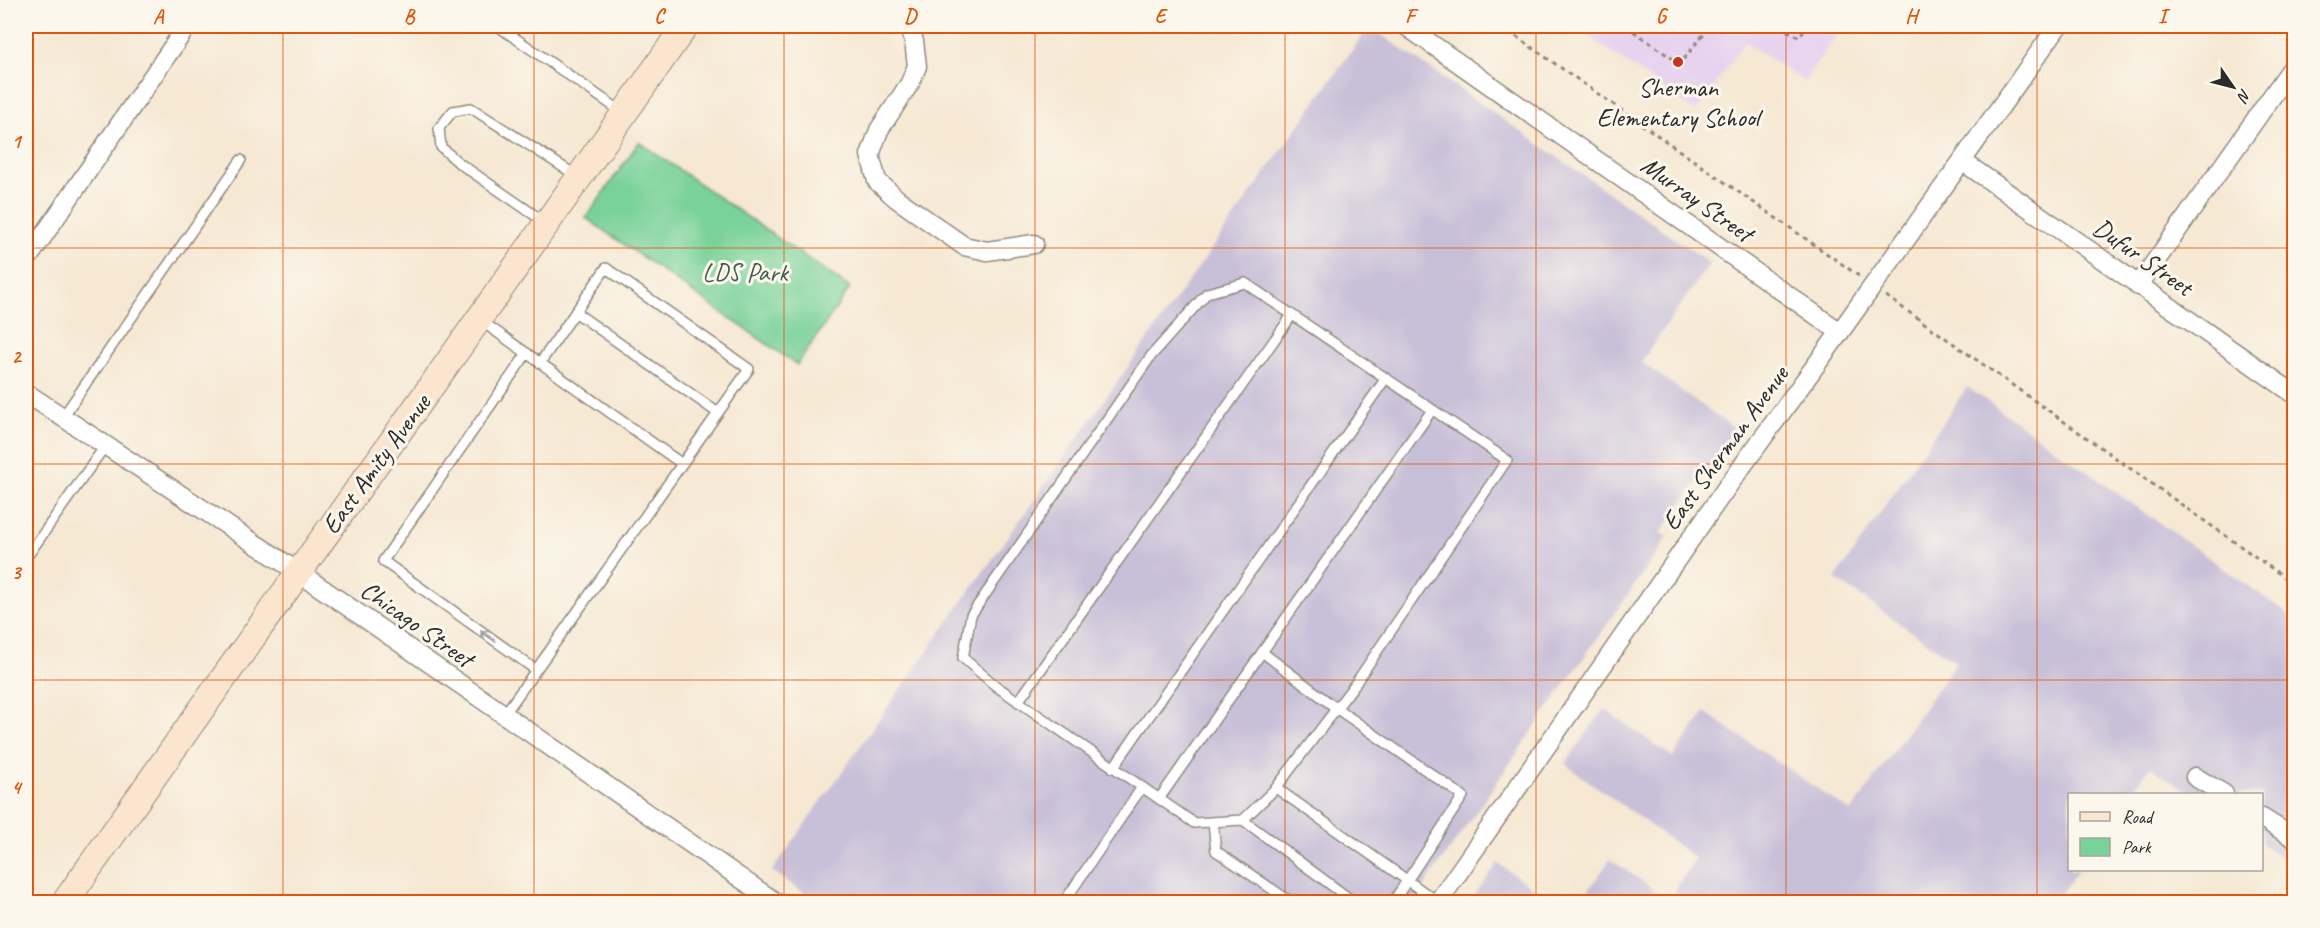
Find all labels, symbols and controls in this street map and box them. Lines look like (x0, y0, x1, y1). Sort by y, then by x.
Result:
text: A (153, 4, 165, 29)
text: B (404, 4, 416, 29)
text: C (654, 4, 666, 29)
text: D (904, 4, 918, 29)
text: E (1155, 4, 1169, 29)
text: F (1405, 4, 1419, 29)
text: G (1656, 4, 1669, 29)
text: H (1905, 4, 1920, 29)
text: I (2158, 4, 2171, 29)
marker: Sherman Elementary School (1671, 55, 1685, 69)
north arrow (2203, 57, 2263, 117)
place label: Sherman Elementary School (1597, 71, 1764, 134)
text: N (2232, 85, 2256, 107)
text: 1 (12, 129, 23, 154)
street label: Murray Street (1635, 148, 1762, 251)
street label: Dufur Street (2087, 211, 2201, 305)
park label: LDS Park (702, 256, 789, 289)
text: 2 (12, 344, 23, 369)
street label: East Sherman Avenue (1654, 358, 1797, 537)
street label: East Amity Avenue (314, 386, 439, 540)
text: 3 (12, 560, 23, 585)
street label: Chicago Street (354, 573, 483, 677)
one-way arrow (481, 630, 497, 642)
text: 4 (12, 775, 24, 800)
legend (2068, 793, 2263, 871)
text: Road (2122, 806, 2155, 828)
text: Park (2122, 836, 2152, 858)

